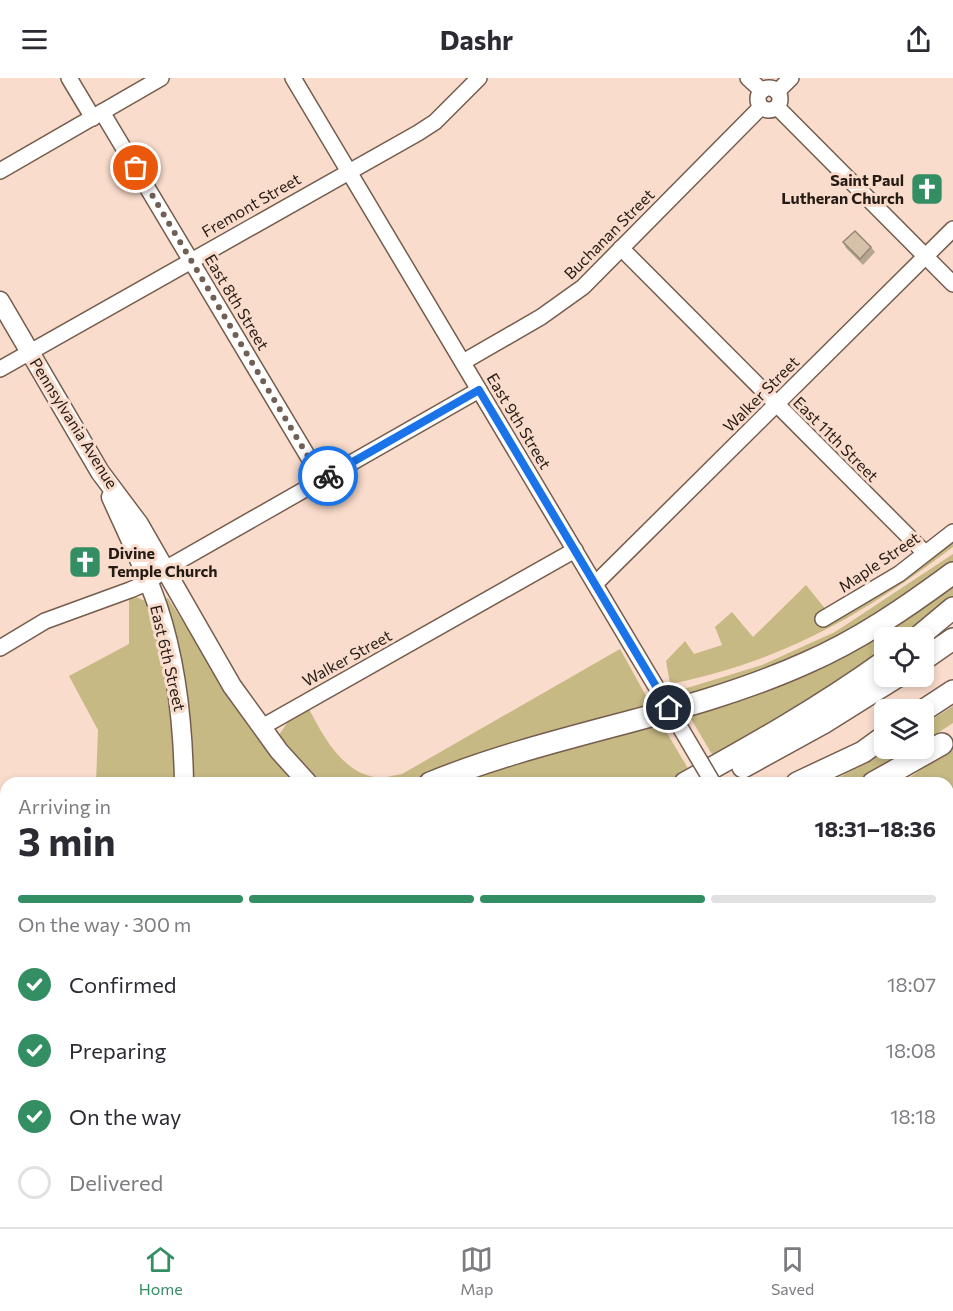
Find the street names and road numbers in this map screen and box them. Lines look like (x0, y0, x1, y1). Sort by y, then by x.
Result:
street label: Fremont Street (198, 168, 304, 241)
street label: Buchanan Street (560, 184, 658, 283)
street label: East 8th Street (201, 250, 274, 353)
street label: Walker Street (719, 352, 803, 435)
street label: Pennsylvania Avenue (26, 354, 122, 492)
street label: East 9th Street (483, 369, 556, 472)
street label: East 11th Street (790, 392, 883, 485)
street label: Maple Street (835, 527, 923, 596)
street label: East 6th Street (147, 603, 190, 713)
street label: Walker Street (299, 625, 395, 690)

